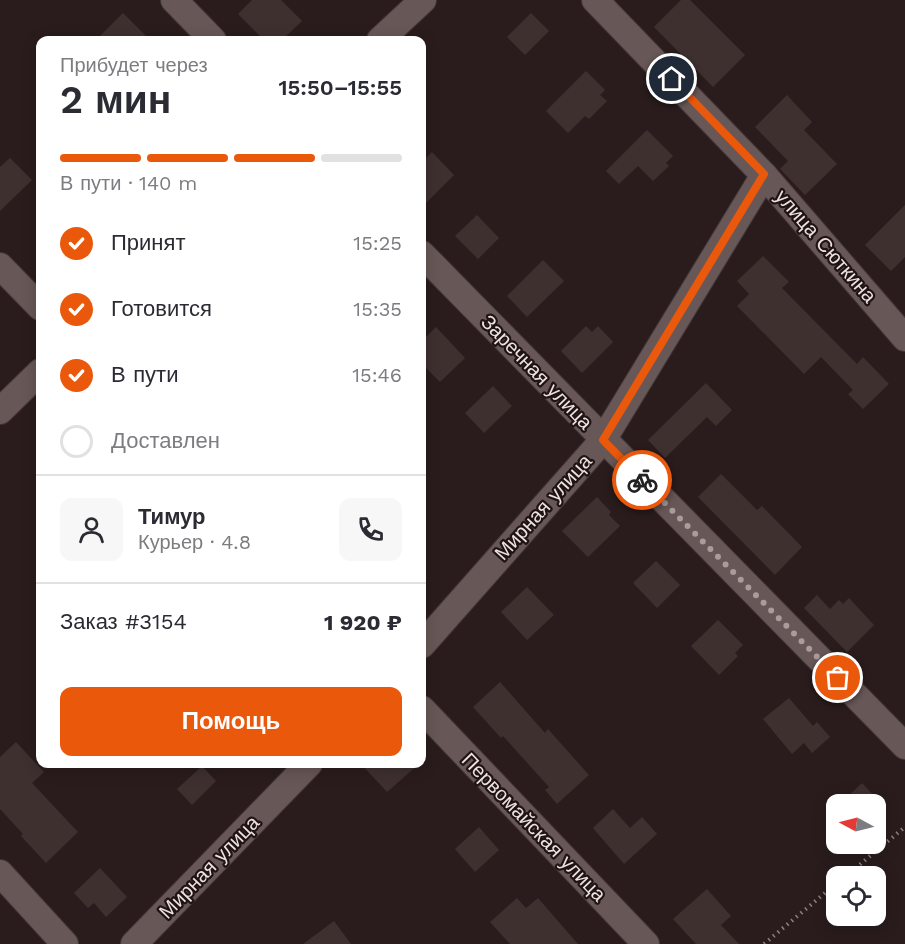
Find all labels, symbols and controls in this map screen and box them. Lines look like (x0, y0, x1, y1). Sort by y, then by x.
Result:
text: Прибудет через (60, 53, 208, 77)
pin (646, 53, 697, 104)
icon: home (655, 62, 688, 95)
text: 15:50–15:55 (278, 75, 402, 100)
text: 2 мин (60, 77, 171, 122)
text: В пути · 140 m (60, 171, 197, 195)
street label: улица Сюткина (770, 185, 882, 308)
icon: check (60, 227, 93, 260)
text: Принят (111, 230, 185, 255)
text: 15:25 (353, 231, 402, 255)
icon: check (60, 293, 93, 326)
text: Готовится (111, 296, 212, 321)
text: 15:35 (353, 297, 402, 321)
street label: Заречная улица (476, 310, 598, 435)
icon: check (60, 359, 93, 392)
text: В пути (111, 362, 178, 387)
text: 15:46 (352, 363, 402, 387)
text: Доставлен (111, 428, 220, 453)
street label: Мирная улица (489, 449, 597, 565)
courier (612, 450, 672, 510)
icon: bike (626, 464, 659, 497)
button: person (60, 498, 123, 561)
button: phone (339, 498, 402, 561)
text: Тимур (138, 504, 206, 529)
text: Курьер · 4.8 (138, 530, 251, 554)
text: Заказ #3154 (60, 609, 187, 634)
text: 1 920 ₽ (324, 610, 402, 635)
pin (812, 652, 863, 703)
icon: bag (821, 661, 854, 694)
button: Помощь (60, 687, 402, 756)
street label: Первомайская улица (457, 748, 612, 907)
north arrow (826, 794, 886, 854)
map controls (826, 794, 886, 926)
street label: Мирная улица (154, 810, 265, 923)
button: locate (826, 866, 886, 926)

